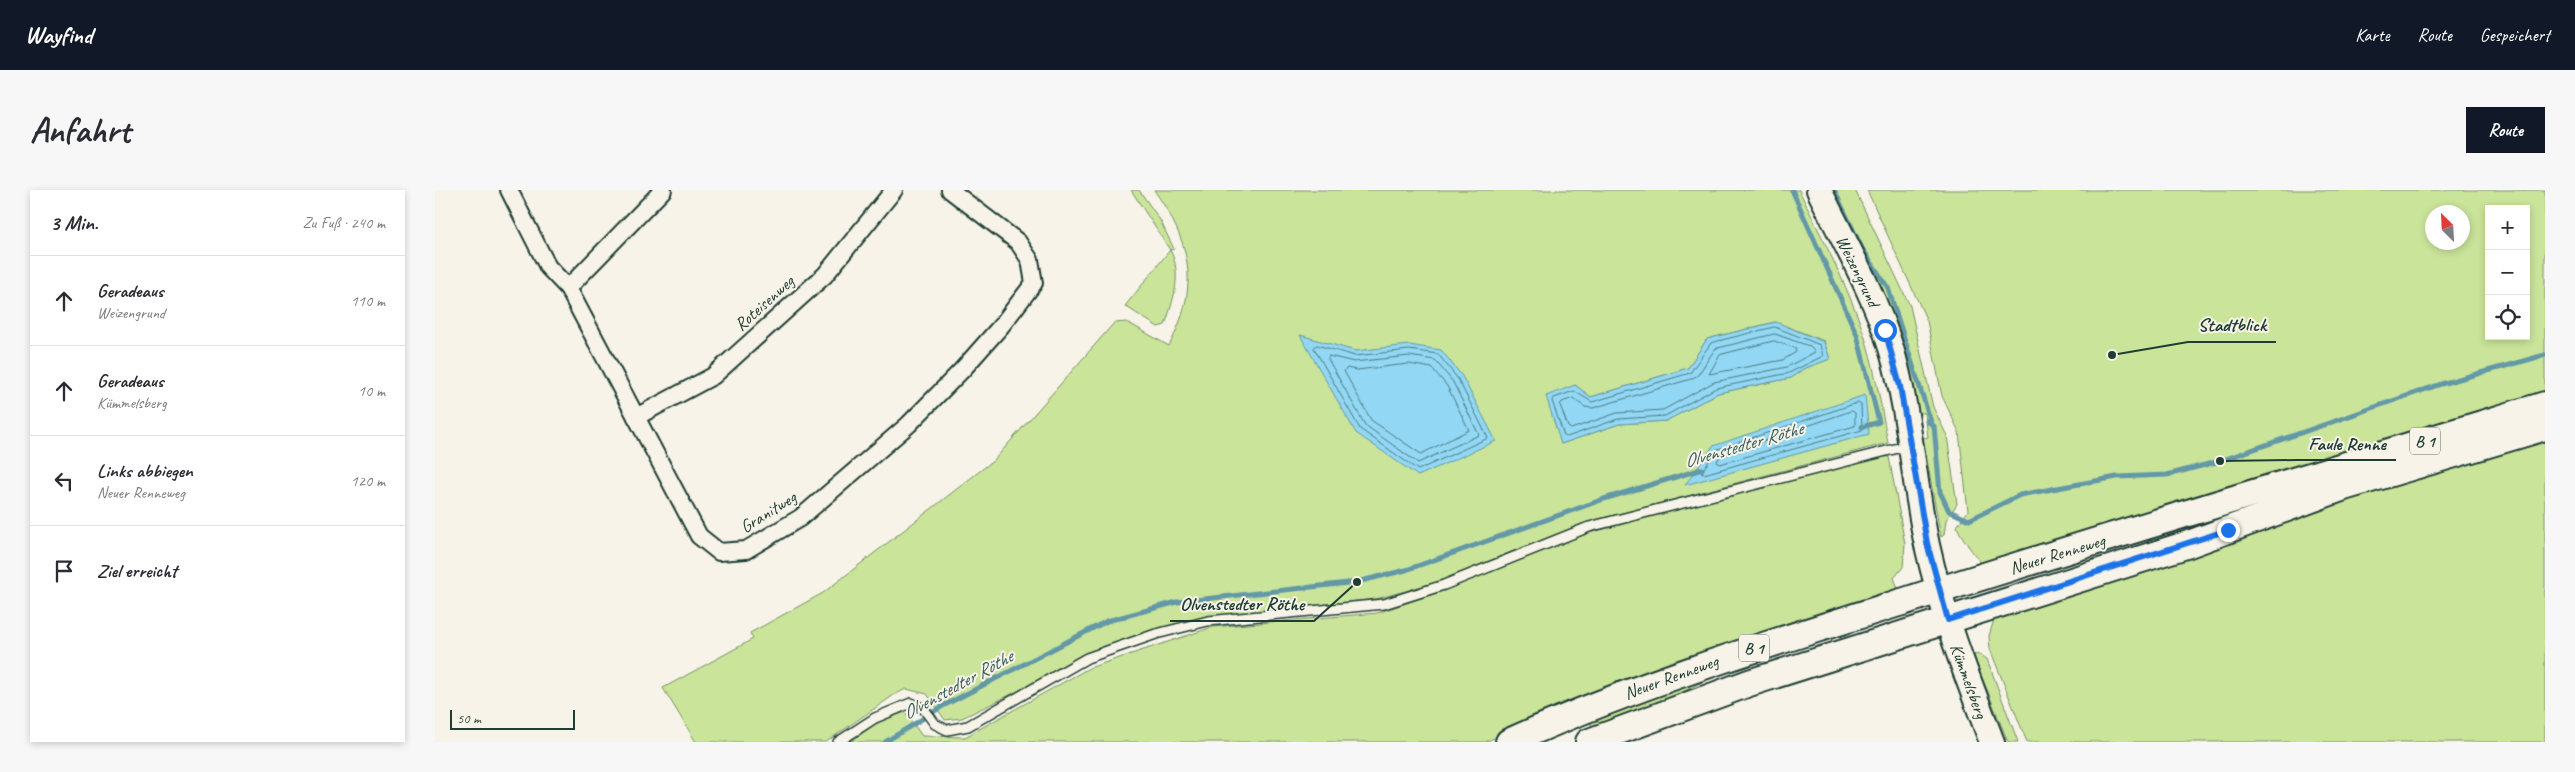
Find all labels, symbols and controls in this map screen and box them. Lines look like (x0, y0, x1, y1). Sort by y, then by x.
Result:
text: Wayfind (25, 20, 92, 50)
text: Karte (2355, 24, 2390, 46)
text: Route (2418, 24, 2452, 46)
text: Gespeichert (2480, 24, 2550, 46)
button: Route (2466, 107, 2545, 153)
text: Anfahrt (30, 108, 130, 153)
north arrow (2425, 205, 2470, 250)
map controls (2485, 205, 2530, 340)
button: + (2485, 205, 2530, 250)
text: 3 Min. (50, 210, 98, 236)
text: Zu Fuß · 240 m (302, 213, 385, 233)
street label: Weizengrund (1831, 232, 1886, 313)
button: − (2485, 250, 2530, 295)
street label: Roteisenweg (730, 269, 800, 335)
text: Geradeaus (97, 279, 164, 303)
icon: ahead (50, 287, 78, 315)
text: 110 m (351, 291, 385, 311)
button: locate (2485, 295, 2530, 340)
text: Weizengrund (97, 303, 165, 323)
callout: Stadtblick (2188, 308, 2276, 342)
text: Stadtblick (2198, 313, 2268, 337)
route start (1874, 319, 1897, 342)
text: Geradeaus (97, 369, 164, 393)
icon: ahead (50, 377, 78, 405)
text: 10 m (358, 381, 385, 401)
text: Kümmelsberg (97, 393, 167, 413)
water label: Olvenstedter Röthe (1681, 416, 1808, 473)
callout: Faule Renne (2297, 426, 2396, 460)
road number: B 1 (2410, 428, 2440, 454)
text: Faule Renne (2308, 432, 2388, 456)
text: Links abbiegen (97, 459, 193, 483)
icon: left (50, 467, 78, 495)
text: 120 m (351, 471, 385, 491)
text: Neuer Renneweg (97, 483, 185, 503)
street label: Granitweg (736, 485, 801, 538)
route end (2217, 519, 2240, 542)
street label: Neuer Renneweg (2007, 529, 2109, 579)
icon: arrive (50, 557, 78, 585)
text: Ziel erreicht (97, 559, 177, 583)
callout: Olvenstedter Röthe (1170, 587, 1314, 621)
text: Olvenstedter Röthe (1180, 592, 1306, 616)
road number: B 1 (1739, 634, 1769, 662)
street label: Kümmelsberg (1945, 640, 1993, 723)
water label: Olvenstedter Röthe (898, 643, 1019, 725)
street label: Neuer Renneweg (1621, 649, 1723, 704)
scale bar (450, 707, 575, 730)
text: 50 m (457, 710, 481, 727)

